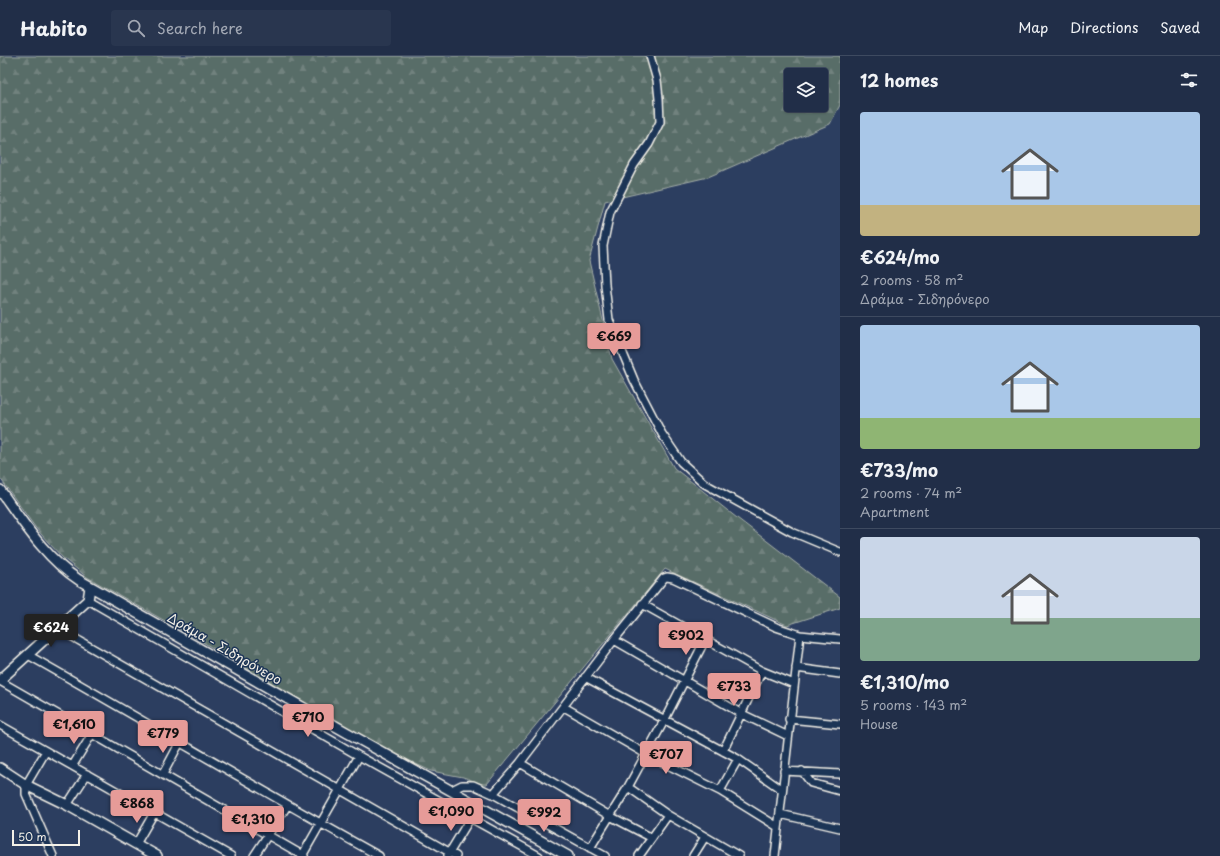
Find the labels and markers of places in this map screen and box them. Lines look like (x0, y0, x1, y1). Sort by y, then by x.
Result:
pin: €669 (590, 323, 638, 357)
pin: €624 (27, 614, 75, 648)
pin: €902 (662, 622, 710, 656)
pin: €733 (710, 673, 758, 707)
pin: €710 (284, 704, 332, 738)
pin: €1,610 (41, 711, 107, 745)
pin: €779 (139, 720, 187, 754)
pin: €707 (642, 741, 690, 775)
pin: €868 (113, 790, 161, 824)
pin: €1,090 (418, 798, 484, 832)
pin: €992 (520, 799, 568, 833)
pin: €1,310 (220, 806, 286, 840)

